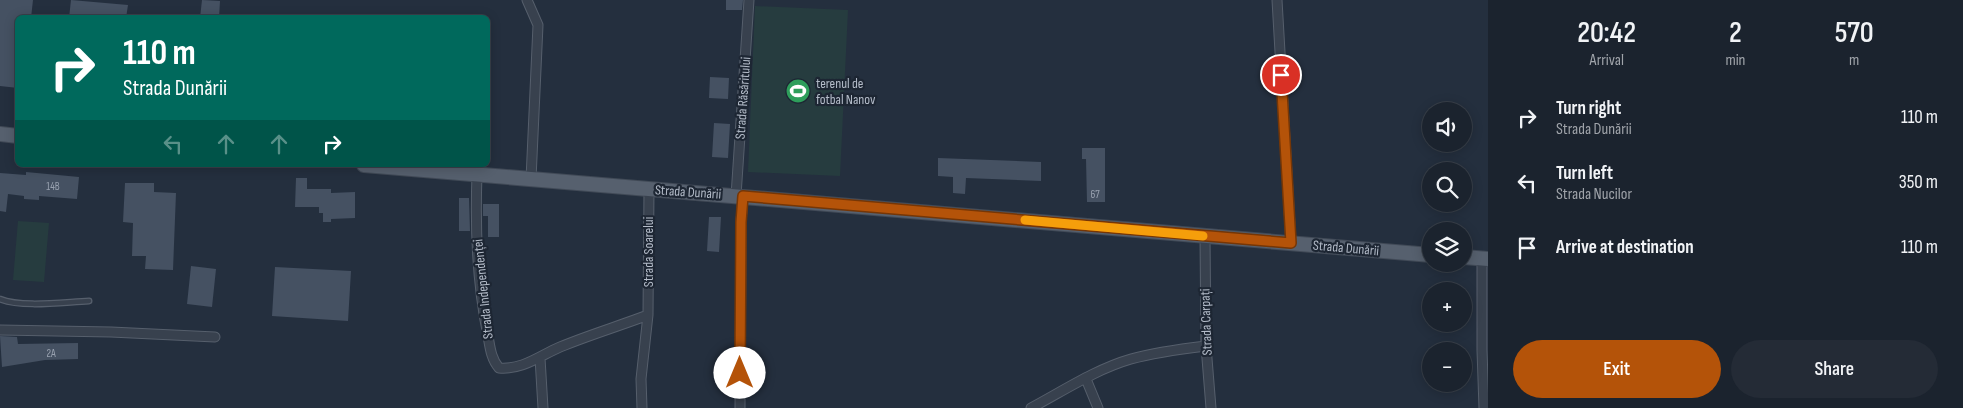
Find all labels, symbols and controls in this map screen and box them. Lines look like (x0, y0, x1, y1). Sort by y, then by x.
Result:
text: 20:42 (1577, 15, 1636, 51)
text: 2 (1729, 15, 1742, 51)
text: 570 (1835, 15, 1874, 51)
text: 110 m (123, 32, 196, 75)
icon: right (40, 35, 105, 100)
text: Arrival (1589, 51, 1624, 70)
text: min (1725, 51, 1745, 70)
text: m (1849, 51, 1859, 70)
pin (1260, 54, 1302, 96)
street label: Strada Răsăritului (732, 56, 754, 140)
icon: arrive (1267, 61, 1295, 89)
text: Strada Dunării (123, 75, 227, 102)
place label: terenul de fotbal Nanov (816, 75, 876, 108)
sports icon: terenul de fotbal Nanov (785, 78, 811, 104)
text: Turn right (1556, 97, 1621, 120)
map controls (1422, 102, 1472, 392)
button: sound (1422, 102, 1472, 152)
icon: right (1513, 104, 1541, 132)
text: 110 m (1901, 106, 1938, 129)
text: Strada Dunării (1556, 120, 1632, 139)
icon: left (159, 130, 187, 158)
icon: ahead (212, 130, 240, 158)
icon: ahead (265, 130, 293, 158)
icon: right (318, 130, 346, 158)
button: search (1422, 162, 1472, 212)
text: Turn left (1556, 162, 1613, 185)
icon: left (1513, 169, 1541, 197)
text: 350 m (1899, 171, 1938, 194)
house number: 14B (46, 180, 60, 193)
street label: Strada Dunării (654, 181, 722, 203)
text: Strada Nucilor (1556, 185, 1632, 204)
house number: 67 (1090, 188, 1100, 201)
street label: Strada Soarelui (640, 217, 657, 287)
button: layers (1422, 222, 1472, 272)
icon: arrive (1513, 234, 1541, 262)
text: Arrive at destination (1556, 236, 1694, 259)
text: 110 m (1901, 236, 1938, 259)
street label: Strada Dunării (1312, 237, 1380, 259)
street label: Strada Independenței (469, 238, 497, 340)
button: + (1422, 282, 1472, 332)
street label: Strada Carpați (1196, 288, 1216, 356)
button: Exit (1513, 340, 1721, 398)
button: Share (1731, 340, 1938, 398)
button: − (1422, 342, 1472, 392)
position arrow (713, 346, 765, 398)
house number: 2A (46, 347, 56, 360)

